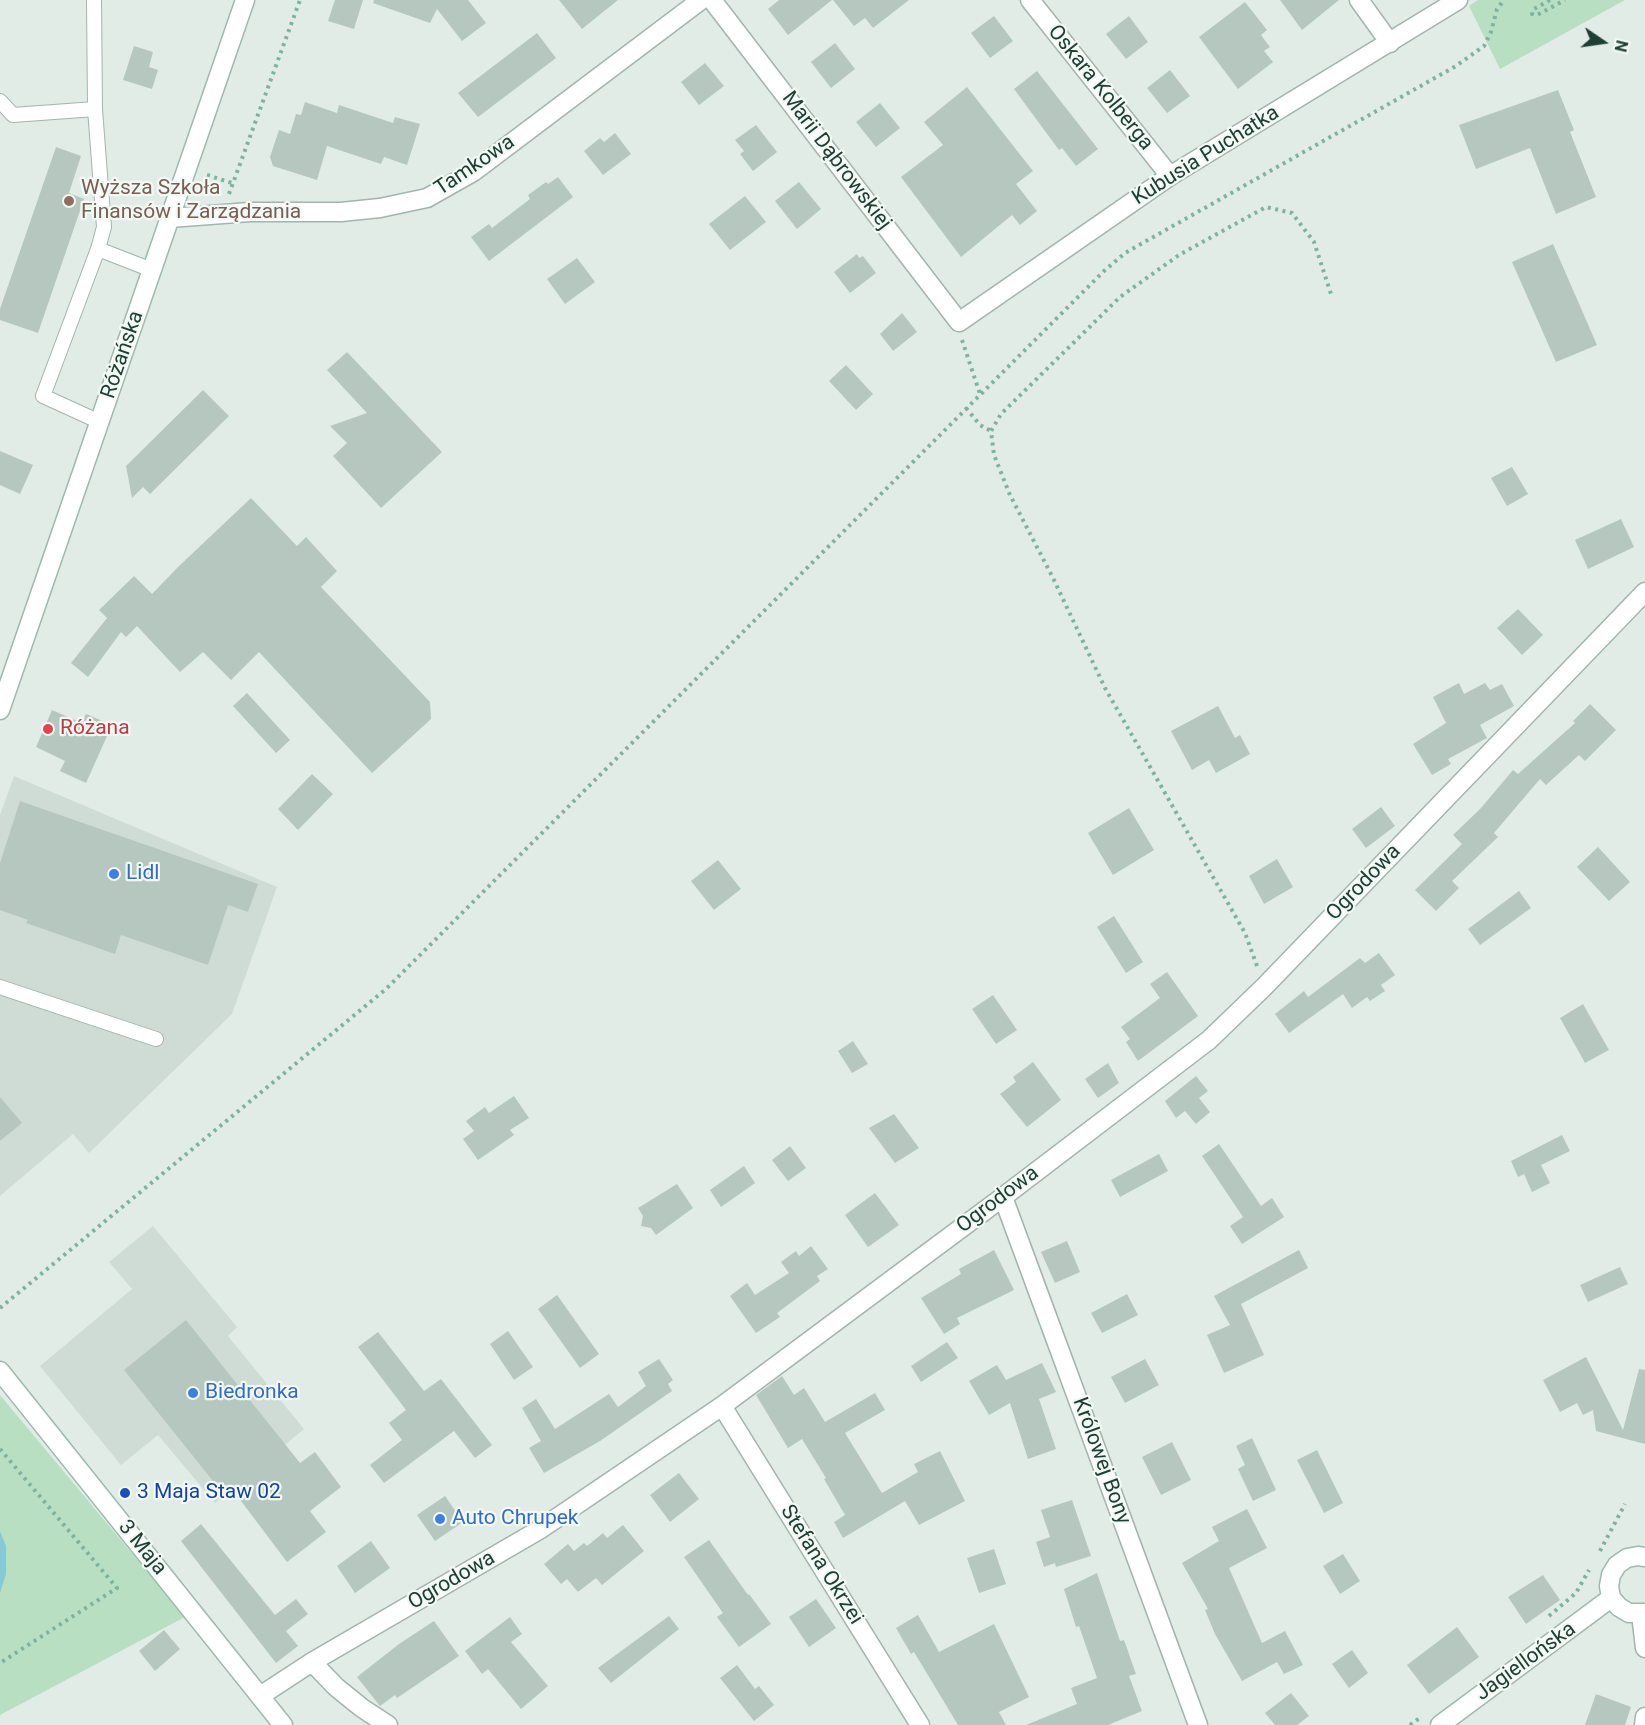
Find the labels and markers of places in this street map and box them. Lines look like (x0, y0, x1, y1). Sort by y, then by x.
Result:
place label: Wyższa Szkoła Finansów i Zarządzania (81, 176, 301, 226)
marker: Wyższa Szkoła Finansów i Zarządzania (62, 194, 76, 208)
place label: Różana (60, 716, 130, 742)
marker: Różana (41, 722, 55, 736)
place label: Lidl (126, 861, 159, 887)
marker: Lidl (107, 867, 121, 881)
place label: Biedronka (205, 1380, 299, 1406)
marker: Biedronka (186, 1386, 200, 1400)
place label: 3 Maja Staw 02 (137, 1480, 281, 1506)
marker: 3 Maja Staw 02 (118, 1486, 132, 1500)
place label: Auto Chrupek (452, 1506, 579, 1532)
marker: Auto Chrupek (433, 1512, 447, 1526)

